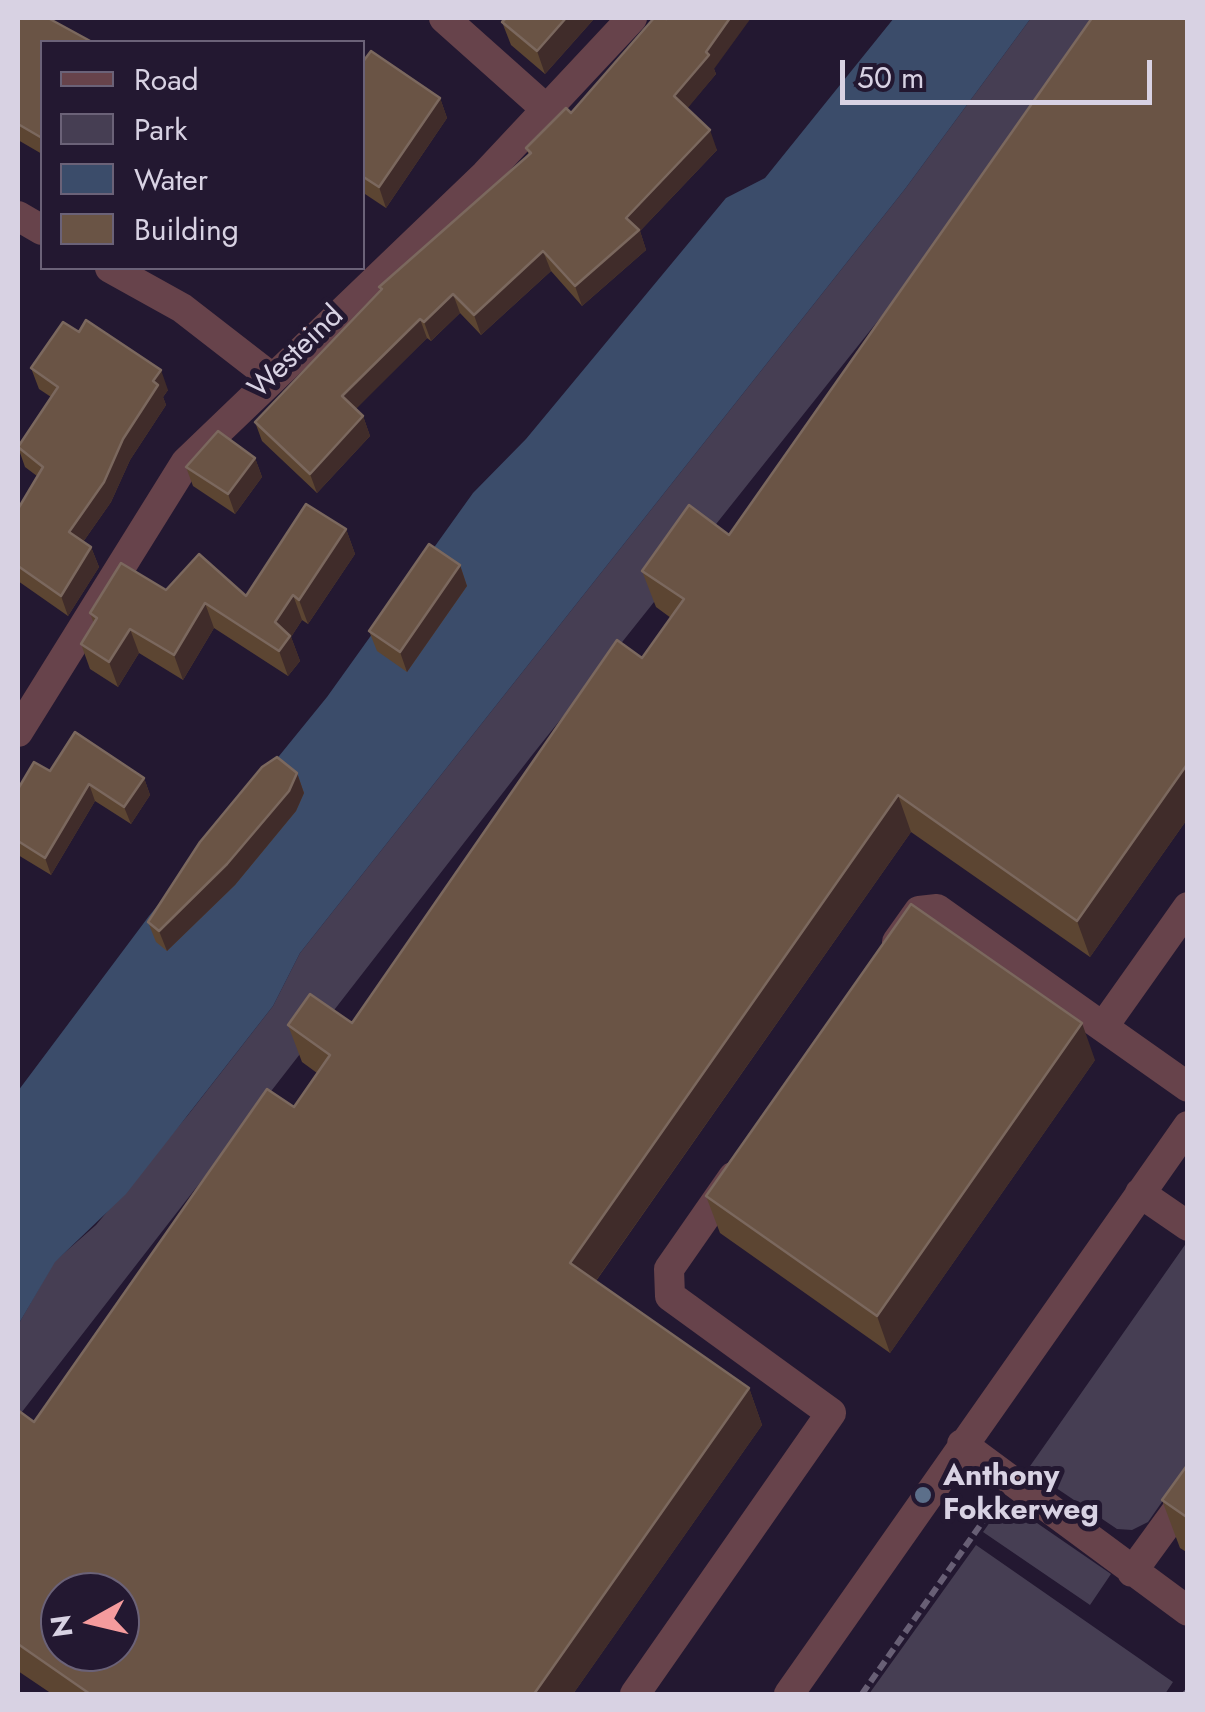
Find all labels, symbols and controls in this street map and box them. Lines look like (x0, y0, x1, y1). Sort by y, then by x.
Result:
legend (40, 40, 365, 270)
scale bar (845, 40, 1158, 102)
text: 50 m (857, 56, 924, 99)
text: Road (134, 58, 199, 101)
text: Park (134, 108, 187, 151)
text: Water (134, 158, 208, 201)
text: Building (134, 208, 239, 251)
street label: Westeind (242, 299, 352, 407)
place label: Anthony Fokkerweg (943, 1460, 1099, 1530)
marker: Anthony Fokkerweg (912, 1484, 934, 1506)
north arrow (40, 1572, 140, 1672)
text: N (40, 1612, 84, 1640)

